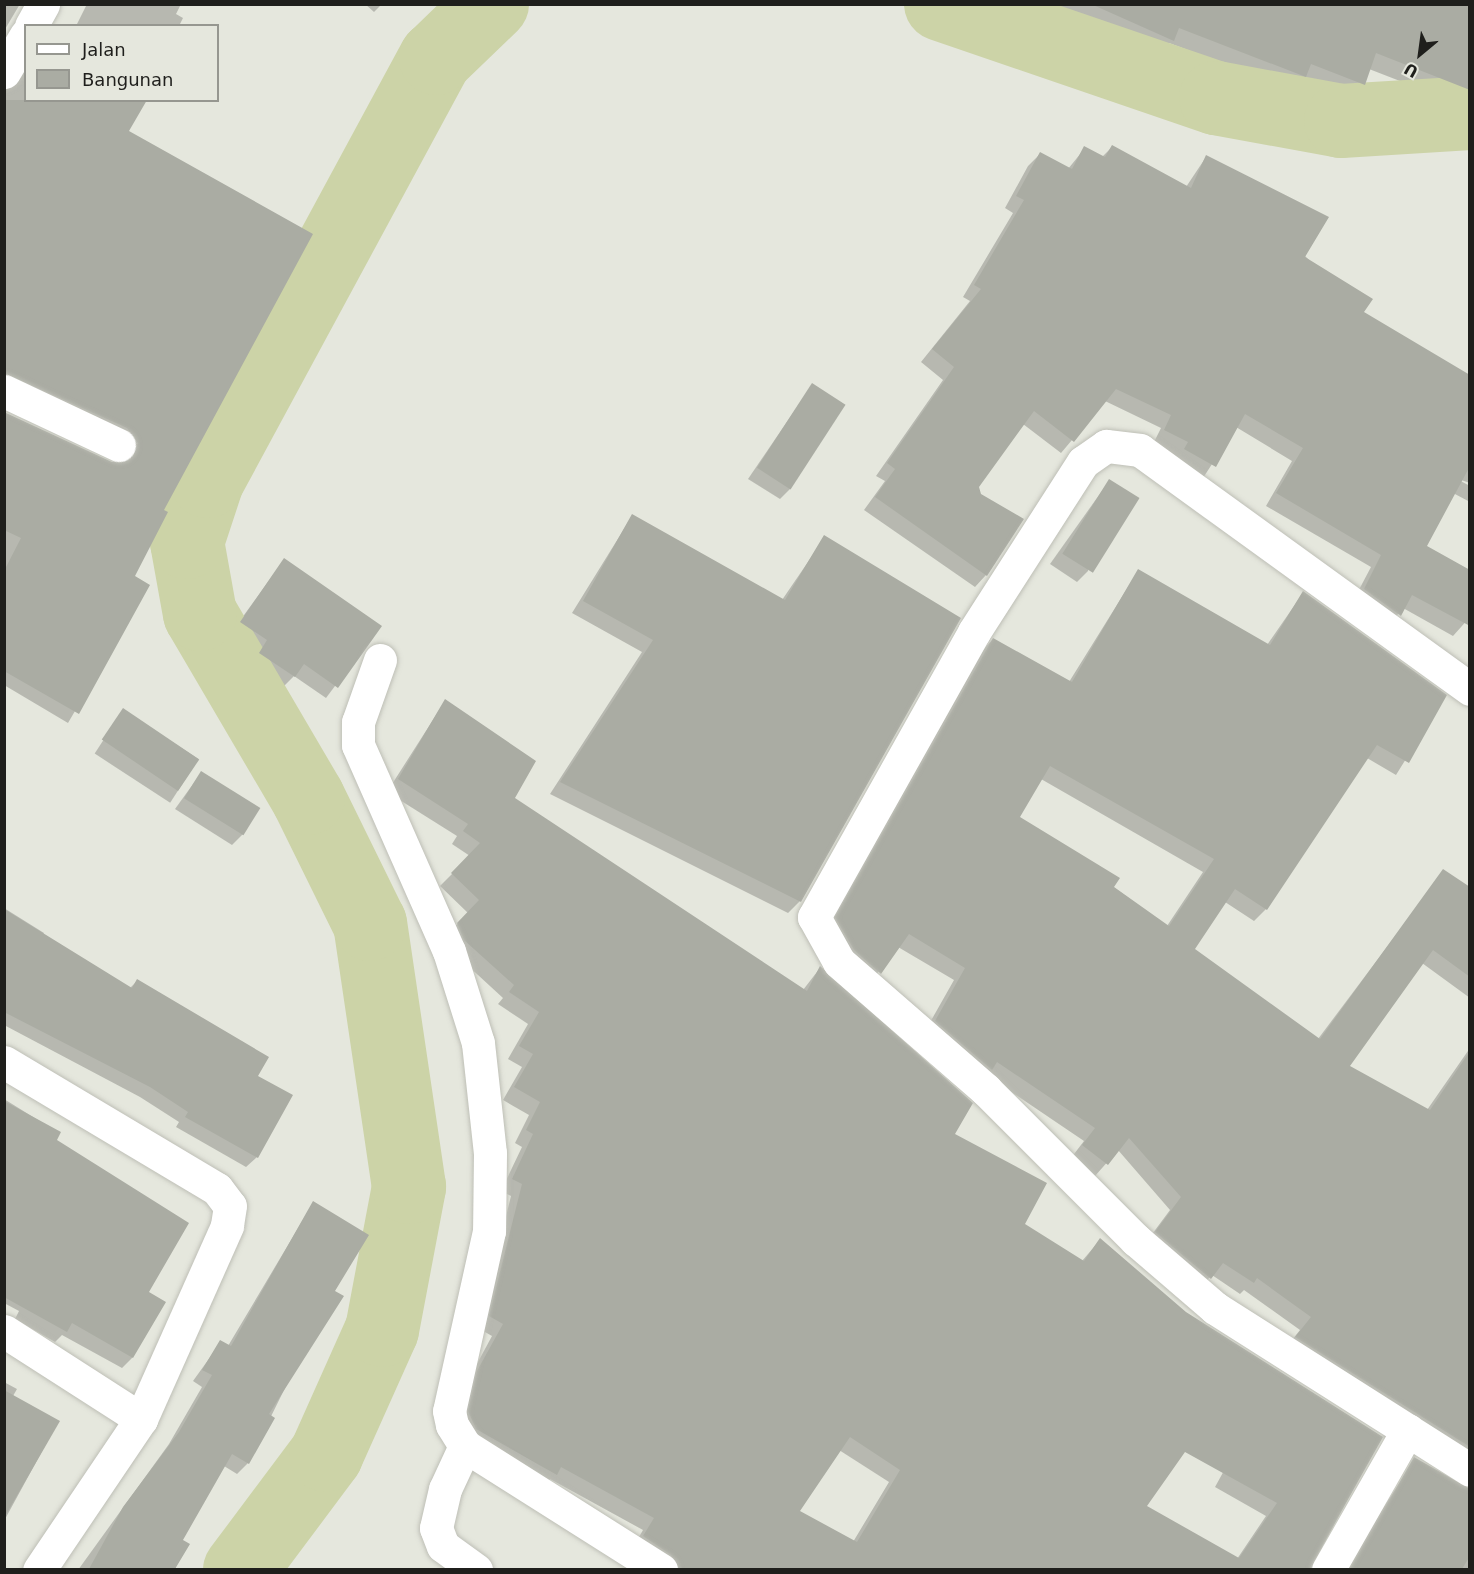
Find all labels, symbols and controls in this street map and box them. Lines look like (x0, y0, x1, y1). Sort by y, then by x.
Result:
legend (24, 24, 219, 102)
north arrow (1390, 24, 1450, 84)
text: Jalan (82, 39, 126, 60)
text: U (1401, 59, 1421, 82)
text: Bangunan (82, 69, 173, 90)

